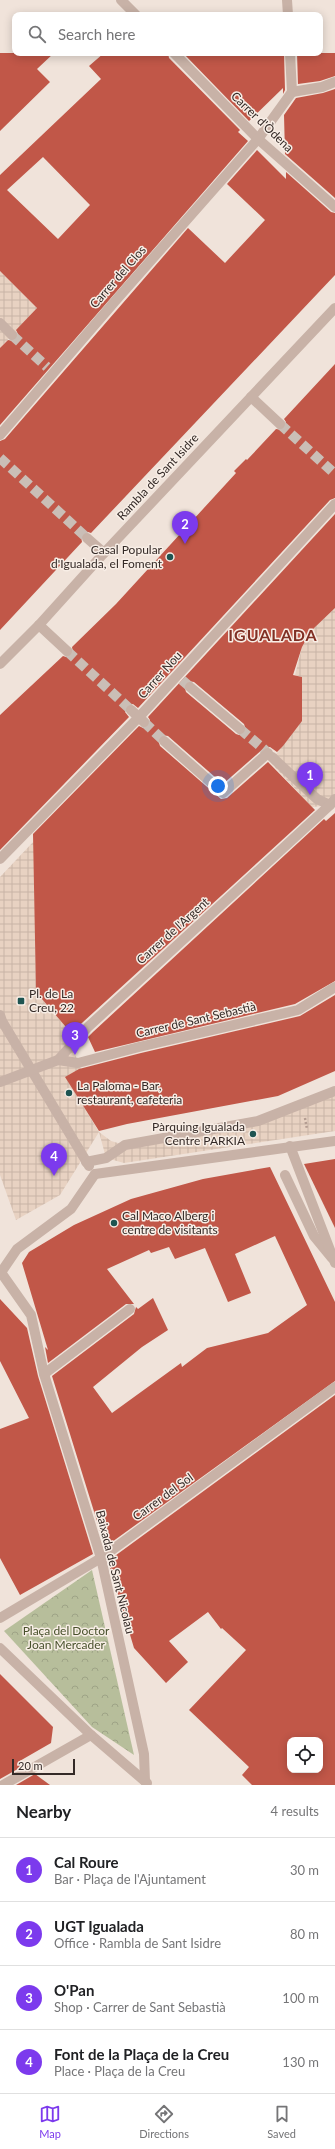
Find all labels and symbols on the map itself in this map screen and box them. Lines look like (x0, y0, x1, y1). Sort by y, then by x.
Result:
street label: Carrer d'Òdena (228, 88, 296, 155)
street label: Carrer del Clos (86, 242, 149, 311)
street label: Rambla de Sant Isidre (114, 430, 202, 523)
pin: 2 (172, 511, 198, 544)
place label: Casal Popular d'Igualada, el Foment (51, 542, 163, 571)
marker: Casal Popular d'Igualada, el Foment (165, 552, 175, 562)
district label: IGUALADA (228, 625, 318, 644)
street label: Carrer Nou (134, 648, 185, 701)
pin: 1 (297, 762, 323, 795)
your location (208, 776, 228, 796)
street label: Carrer de l'Argent (133, 894, 213, 967)
place label: Pl. de La Creu, 22 (29, 986, 74, 1015)
marker: Pl. de La Creu, 22 (16, 996, 26, 1006)
street label: Carrer de Sant Sebastià (134, 998, 257, 1041)
pin: 3 (62, 1022, 88, 1055)
place label: La Paloma - Bar, restaurant, cafeteria (77, 1078, 182, 1107)
marker: La Paloma - Bar, restaurant, cafeteria (64, 1088, 74, 1098)
place label: Pàrquing Igualada Centre PARKIA (152, 1119, 246, 1148)
marker: Pàrquing Igualada Centre PARKIA (248, 1129, 258, 1139)
pin: 4 (41, 1143, 67, 1176)
place label: Cal Maco Alberg i centre de visitants (122, 1208, 218, 1237)
marker: Cal Maco Alberg i centre de visitants (109, 1218, 119, 1228)
street label: Carrer del Sol (130, 1470, 196, 1524)
street label: Baixada de Sant Nicolau (93, 1509, 138, 1635)
park label: Plaça del Doctor Joan Mercader (23, 1623, 110, 1652)
scale bar (12, 1757, 75, 1776)

